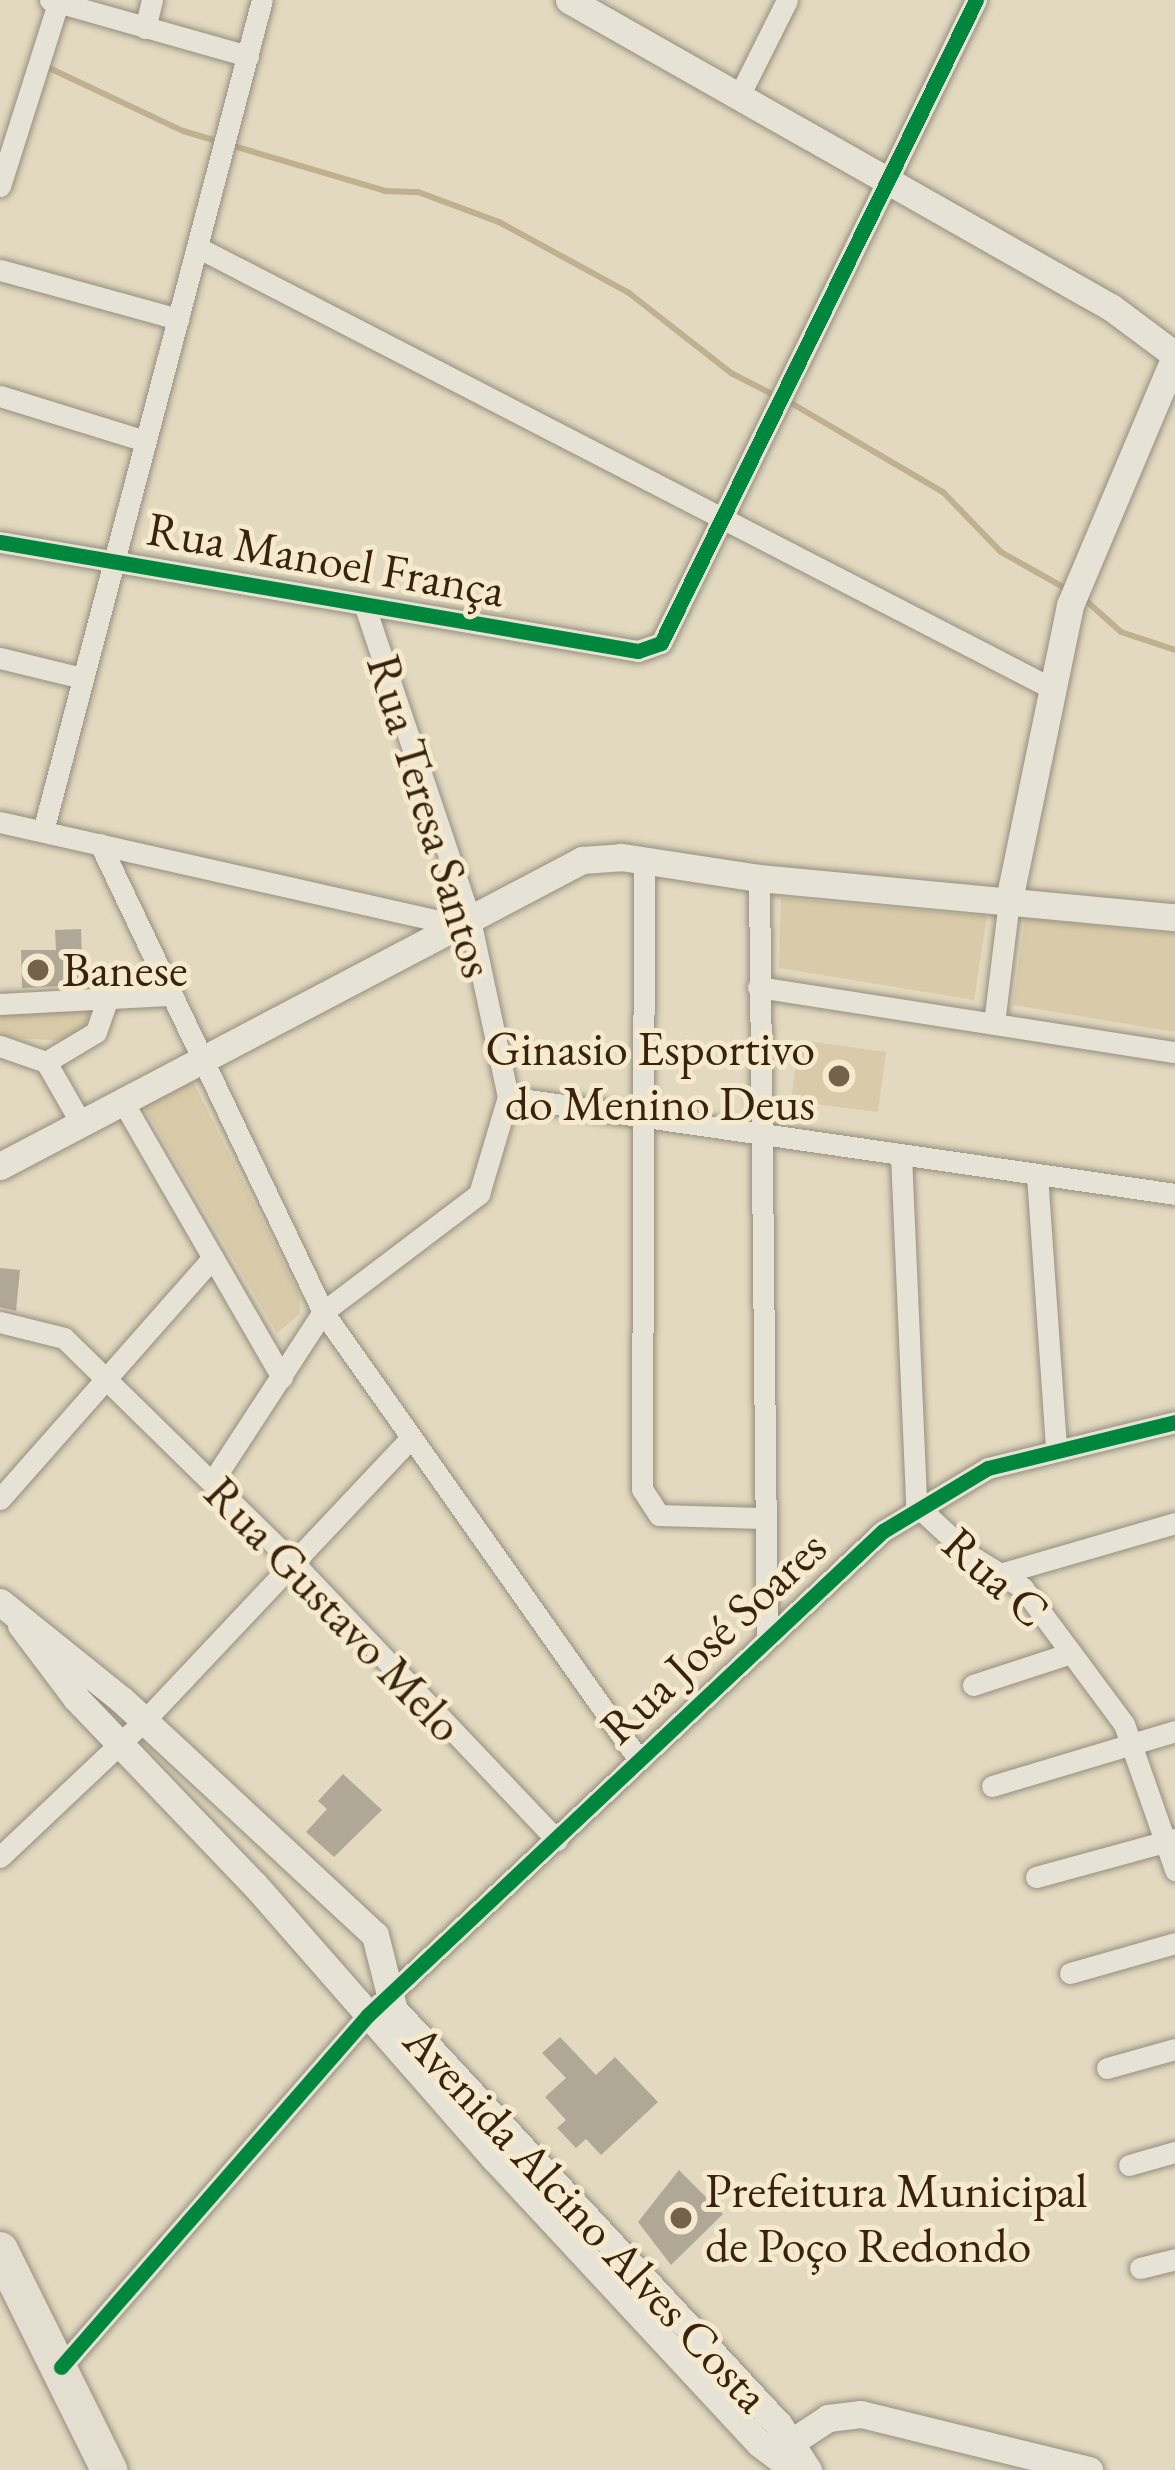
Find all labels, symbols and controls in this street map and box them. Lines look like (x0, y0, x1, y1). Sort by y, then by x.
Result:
street label: Rua Manoel França (143, 499, 509, 619)
street label: Rua Teresa Santos (355, 648, 507, 984)
place label: Banese (62, 941, 188, 999)
marker: Banese (25, 957, 51, 983)
place label: Ginasio Esportivo do Menino Deus (485, 1019, 815, 1132)
marker: Ginasio Esportivo do Menino Deus (826, 1063, 852, 1089)
street label: Rua Gustavo Melo (193, 1464, 475, 1754)
street label: Rua C (931, 1515, 1061, 1639)
street label: Rua José Soares (589, 1518, 837, 1756)
street label: Avenida Alcino Alves Costa (392, 2012, 782, 2424)
place label: Prefeitura Municipal de Poço Redondo (705, 2161, 1088, 2274)
marker: Prefeitura Municipal de Poço Redondo (668, 2205, 694, 2231)

